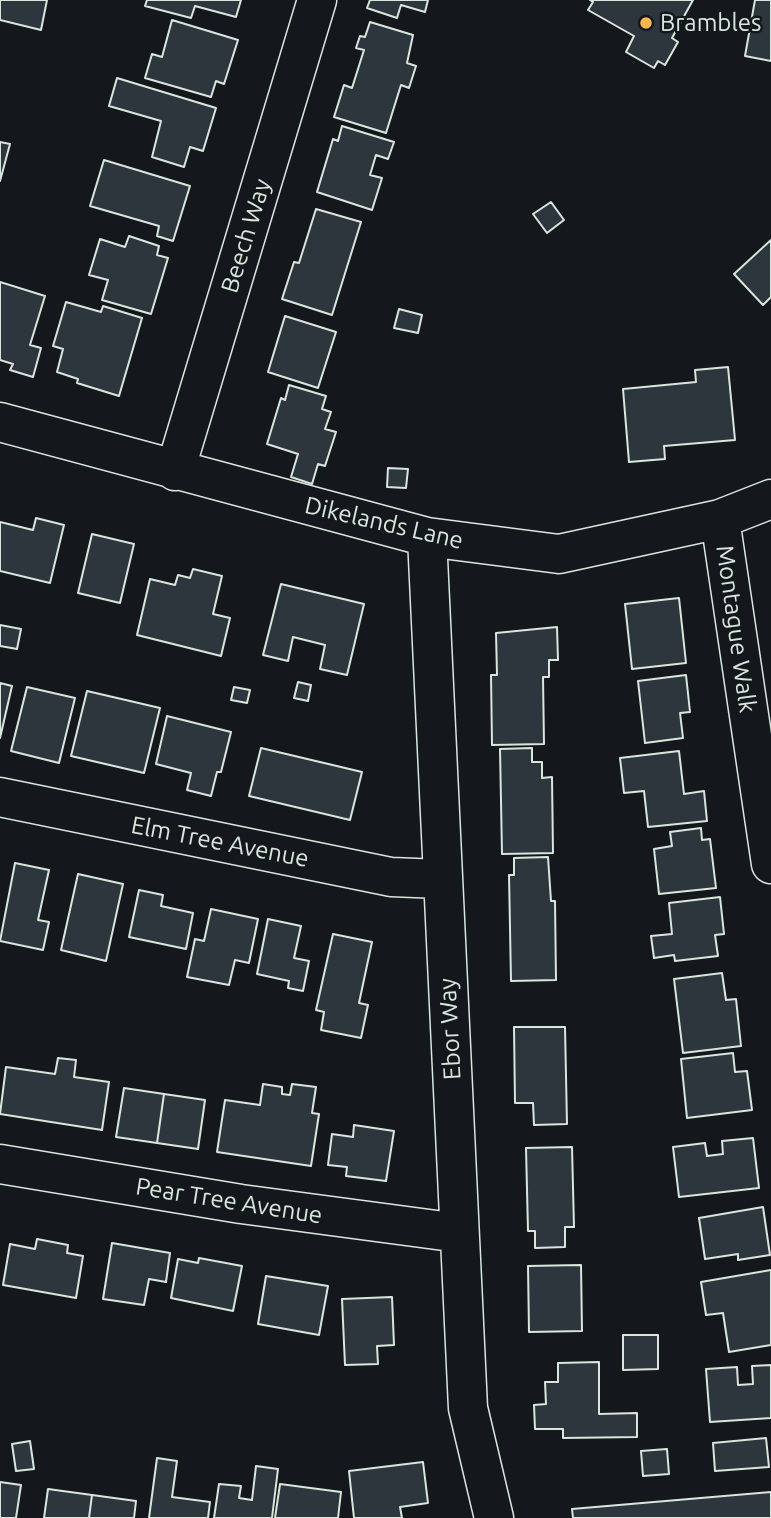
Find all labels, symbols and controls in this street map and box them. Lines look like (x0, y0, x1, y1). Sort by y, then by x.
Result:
place label: Brambles (660, 9, 761, 37)
marker: Brambles (638, 15, 654, 31)
street label: Beech Way (215, 176, 277, 296)
street label: Dikelands Lane (302, 491, 466, 555)
street label: Montague Walk (710, 543, 762, 715)
street label: Elm Tree Avenue (129, 811, 311, 873)
street label: Ebor Way (433, 977, 467, 1081)
street label: Pear Tree Avenue (134, 1172, 324, 1230)

